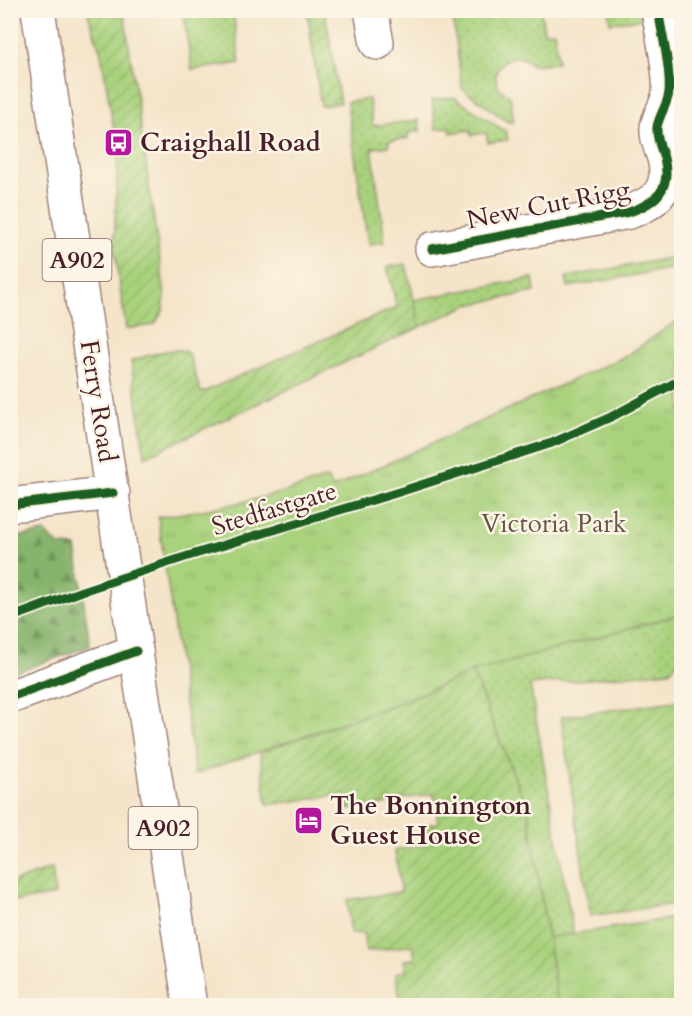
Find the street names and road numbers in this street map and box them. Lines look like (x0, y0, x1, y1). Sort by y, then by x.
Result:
street label: New Cut Rigg (463, 171, 633, 237)
road number: A902 (42, 239, 112, 281)
street label: Ferry Road (72, 337, 125, 465)
street label: Stedfastgate (207, 473, 341, 544)
road number: A902 (128, 807, 198, 849)

